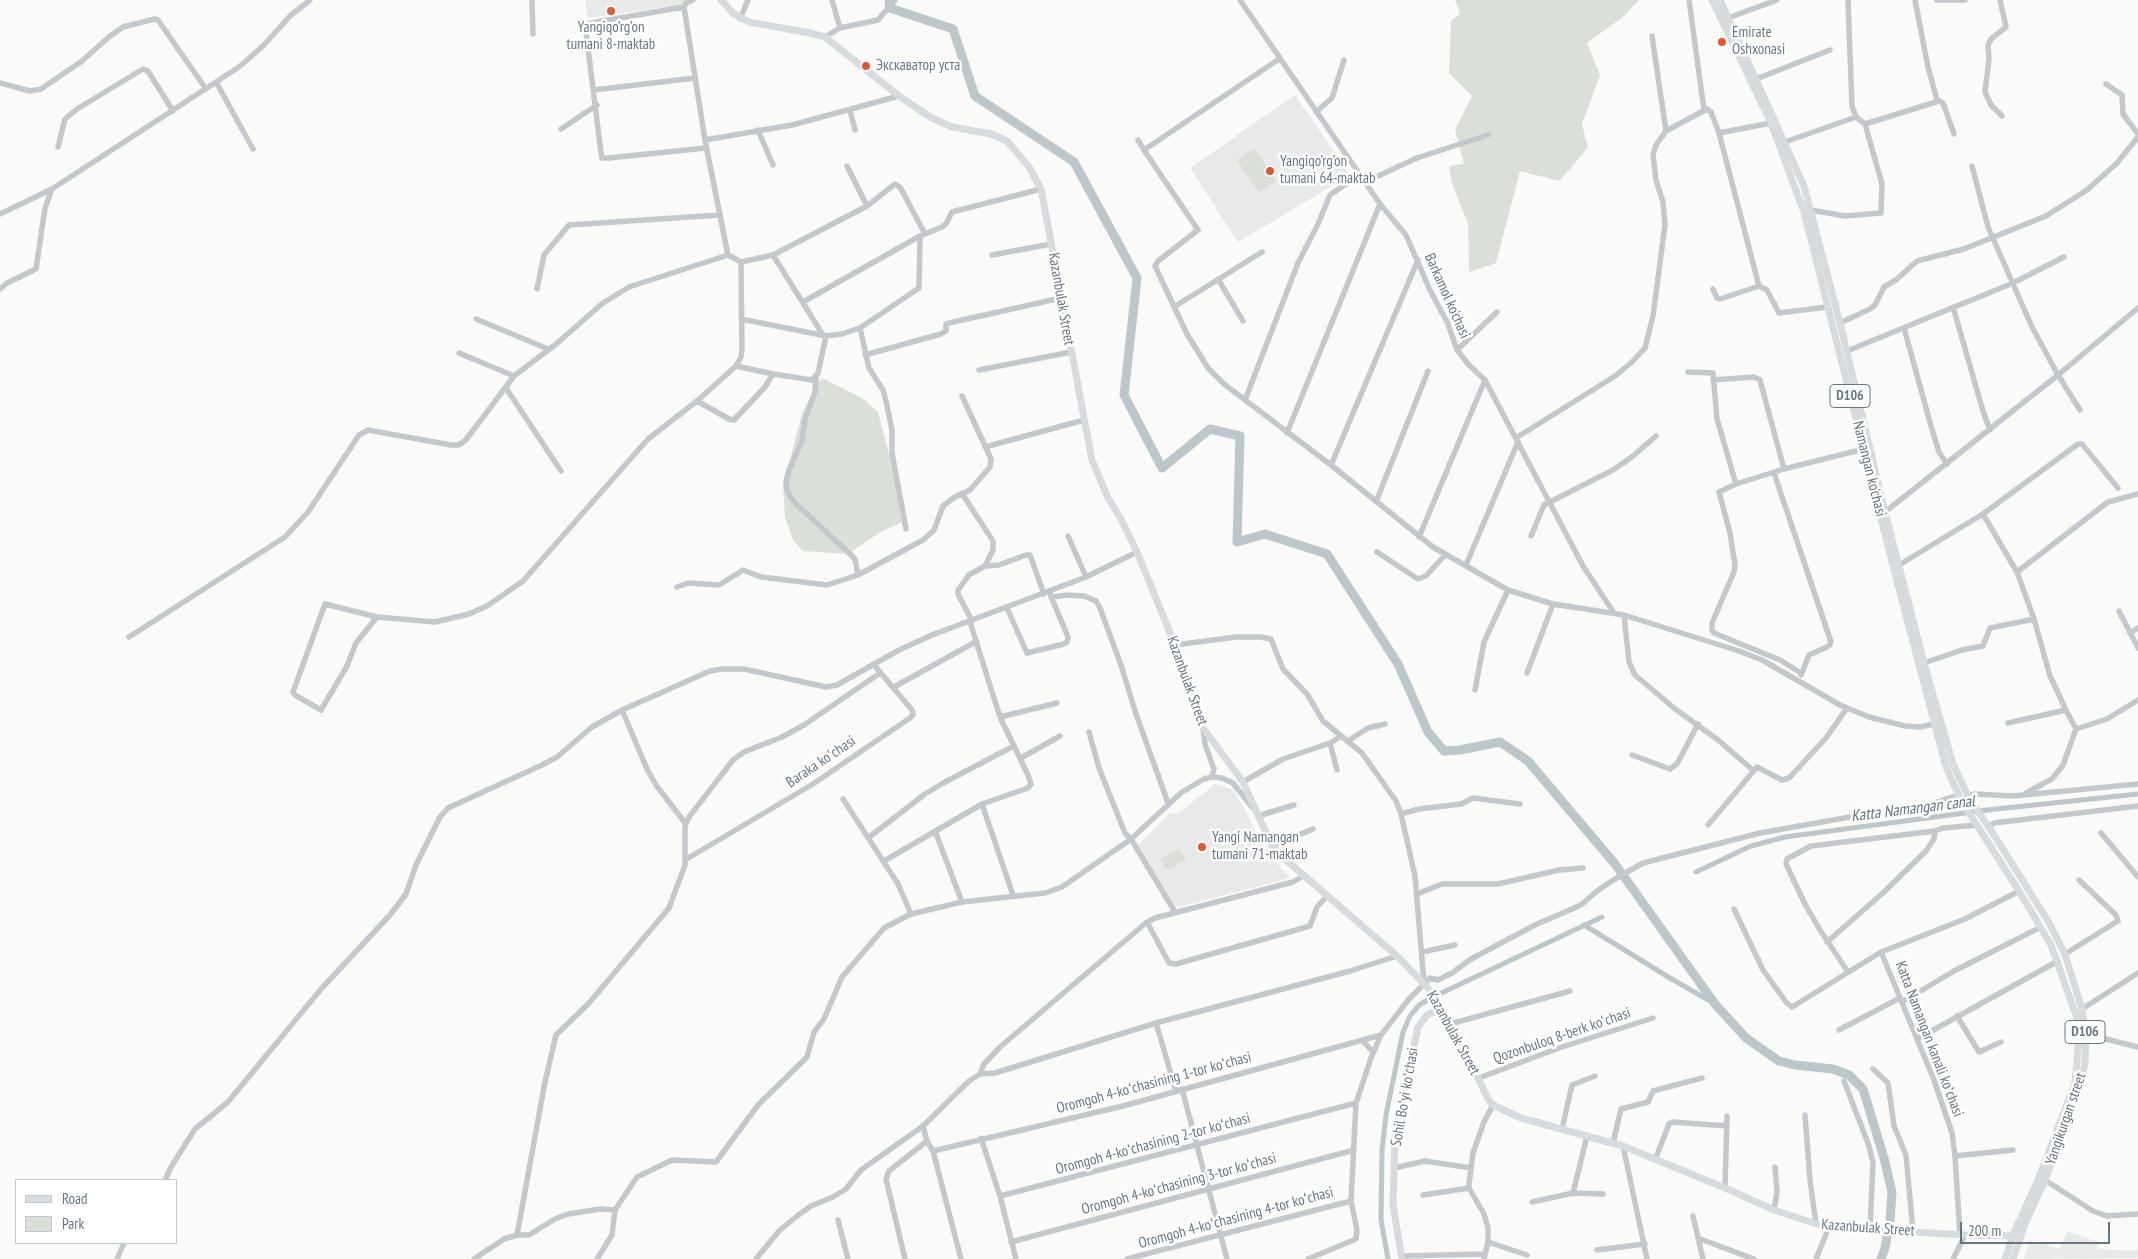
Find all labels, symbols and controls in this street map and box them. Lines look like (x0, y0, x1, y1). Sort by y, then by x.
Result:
marker: Yangiqo’rg’on tumani 8-maktab (605, 5, 617, 17)
place label: Yangiqo’rg’on tumani 8-maktab (567, 19, 655, 54)
place label: Emirate Oshxonasi (1732, 24, 1785, 59)
marker: Emirate Oshxonasi (1716, 36, 1728, 48)
place label: Экскаватор уста (876, 57, 960, 75)
marker: Экскаватор уста (860, 60, 872, 72)
place label: Yangiqo’rg’on tumani 64-maktab (1280, 153, 1376, 188)
marker: Yangiqo’rg’on tumani 64-maktab (1264, 165, 1276, 177)
street label: Kazanbulak Street (1044, 251, 1078, 347)
street label: Barkamol ko'chasi (1420, 251, 1474, 341)
road number: D106 (1830, 384, 1870, 408)
street label: Namangan ko'chasi (1848, 419, 1890, 519)
street label: Kazanbulak Street (1163, 634, 1211, 728)
street label: Baraka koʻchasi (783, 732, 859, 792)
water label: Katta Namangan canal (1850, 792, 1976, 826)
place label: Yangi Namangan tumani 71-maktab (1212, 829, 1308, 864)
marker: Yangi Namangan tumani 71-maktab (1196, 841, 1208, 853)
street label: Katta Namangan kanali koʻchasi (1891, 959, 1967, 1119)
street label: Kazanbulak Street (1422, 988, 1484, 1078)
street label: Qozonbuloq 8-berk koʻchasi (1491, 1004, 1633, 1068)
road number: D106 (2065, 1020, 2105, 1044)
street label: Sohil Boʻyi koʻchasi (1387, 1046, 1423, 1148)
street label: Oromgoh 4-koʻchasining 1-tor koʻchasi (1055, 1048, 1253, 1118)
street label: Yangikurgan street (2042, 1070, 2090, 1168)
street label: Oromgoh 4-koʻchasining 2-tor koʻchasi (1054, 1109, 1252, 1179)
street label: Oromgoh 4-koʻchasining 3-tor koʻchasi (1080, 1149, 1278, 1219)
legend (15, 1179, 178, 1244)
street label: Oromgoh 4-koʻchasining 4-tor koʻchasi (1137, 1183, 1335, 1253)
text: Road (62, 1189, 88, 1208)
scale bar (1963, 1212, 2113, 1244)
text: Park (62, 1214, 84, 1233)
street label: Kazanbulak Street (1821, 1216, 1915, 1240)
text: 200 m (1968, 1221, 2001, 1240)

